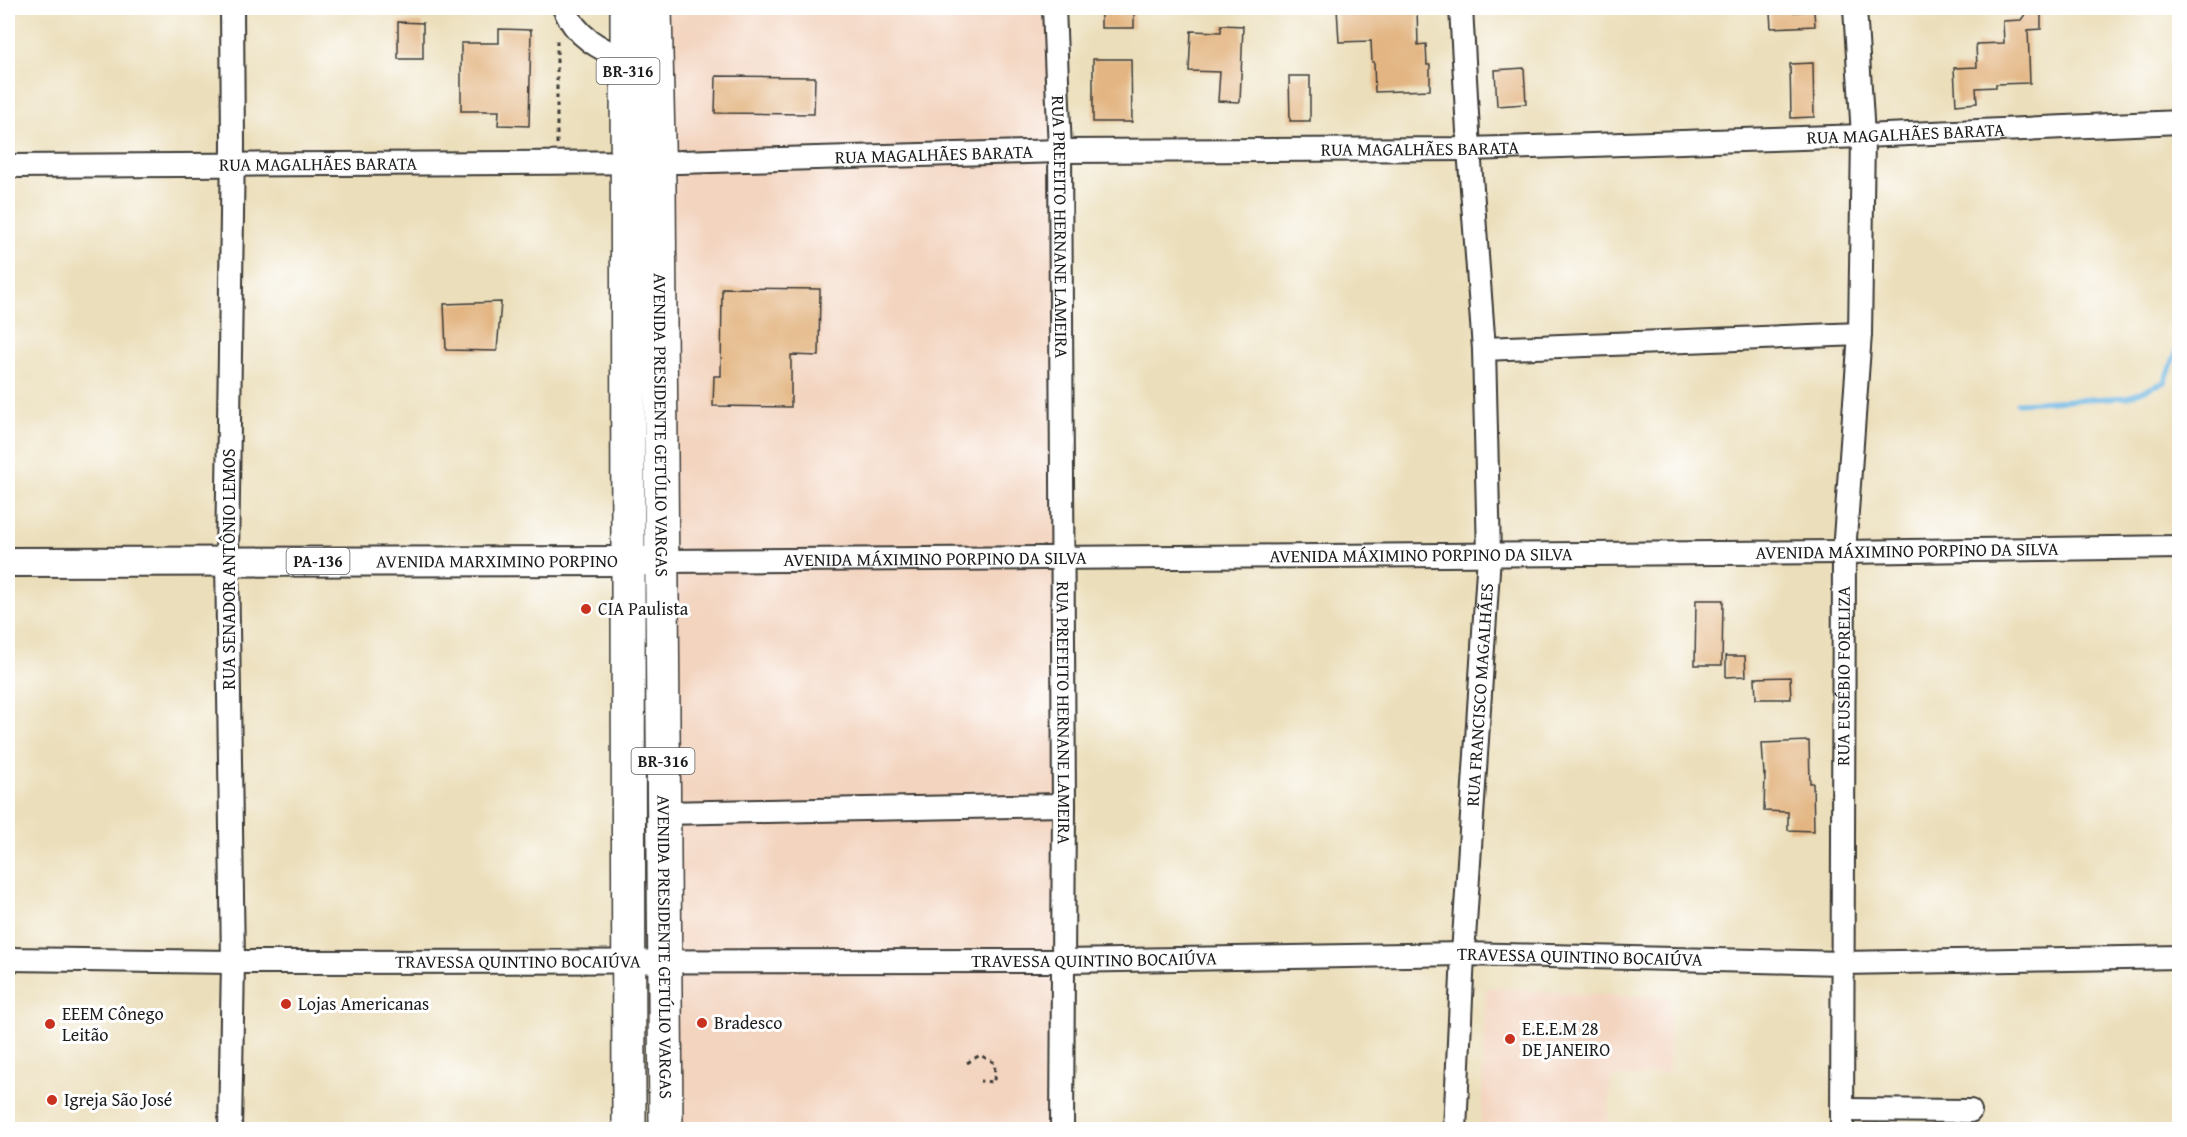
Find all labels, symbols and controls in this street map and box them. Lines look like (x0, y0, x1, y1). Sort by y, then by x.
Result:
road number: BR-316 (596, 58, 660, 84)
street label: RUA PREFEITO HERNANE LAMEIRA (1045, 95, 1075, 359)
street label: RUA MAGALHÃES BARATA (1806, 116, 2005, 151)
street label: RUA MAGALHÃES BARATA (1321, 133, 1519, 163)
street label: RUA MAGALHÃES BARATA (834, 138, 1033, 171)
street label: RUA MAGALHÃES BARATA (219, 150, 417, 178)
street label: AVENIDA PRESIDENTE GETÚLIO VARGAS (647, 273, 676, 577)
street label: RUA SENADOR ANTÔNIO LEMOS (215, 448, 242, 690)
street label: AVENIDA MÁXIMINO PORPINO DA SILVA (1755, 535, 2059, 566)
street label: AVENIDA MÁXIMINO PORPINO DA SILVA (1269, 540, 1573, 569)
street label: AVENIDA MÁXIMINO PORPINO DA SILVA (783, 544, 1087, 573)
street label: AVENIDA MARXIMINO PORPINO (376, 547, 618, 574)
road number: PA-136 (286, 548, 350, 574)
street label: RUA PREFEITO HERNANE LAMEIRA (1050, 581, 1078, 845)
street label: RUA FRANCISCO MAGALHÃES (1459, 582, 1500, 807)
street label: RUA EUSÉBIO FORELIZA (1829, 586, 1857, 766)
place label: CIA Paulista (598, 595, 689, 622)
marker: CIA Paulista (579, 602, 593, 616)
road number: BR-316 (632, 748, 694, 774)
street label: AVENIDA PRESIDENTE GETÚLIO VARGAS (651, 795, 680, 1099)
street label: TRAVESSA QUINTINO BOCAIÚVA (1457, 940, 1703, 973)
street label: TRAVESSA QUINTINO BOCAIÚVA (971, 944, 1217, 974)
street label: TRAVESSA QUINTINO BOCAIÚVA (395, 948, 641, 975)
place label: Lojas Americanas (298, 990, 429, 1017)
marker: Lojas Americanas (279, 997, 293, 1011)
place label: EEEM Cônego Leitão (62, 1000, 164, 1048)
place label: Bradesco (714, 1009, 782, 1036)
place label: E.E.E.M 28 DE JANEIRO (1522, 1015, 1610, 1063)
marker: Bradesco (695, 1016, 709, 1030)
marker: EEEM Cônego Leitão (43, 1017, 57, 1031)
marker: E.E.E.M 28 DE JANEIRO (1503, 1032, 1517, 1046)
place label: Igreja São José (64, 1086, 172, 1113)
marker: Igreja São José (45, 1093, 59, 1107)

